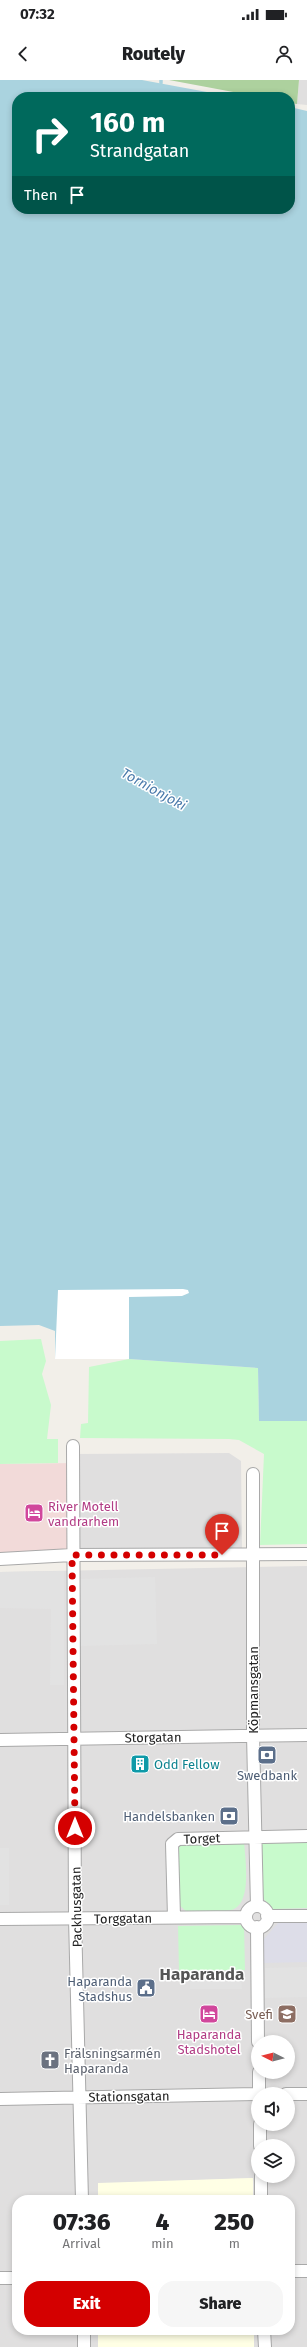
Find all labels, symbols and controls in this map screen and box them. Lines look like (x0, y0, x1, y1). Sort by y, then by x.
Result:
text: 07:32 (20, 5, 55, 23)
icon: back (12, 43, 34, 65)
text: Routely (122, 43, 185, 65)
icon: person (273, 43, 295, 65)
text: 160 m (90, 106, 165, 139)
icon: right (24, 108, 76, 160)
text: Strandgatan (90, 140, 189, 162)
icon: arrive (66, 184, 88, 206)
text: Then (24, 186, 58, 204)
water label: Tornionjoki (118, 765, 189, 814)
place label: River Motell vandrarhem (48, 1499, 119, 1529)
hotel icon: River Motell vandrarhem (23, 1502, 45, 1524)
pin (205, 1514, 239, 1555)
icon: arrive (211, 1520, 233, 1542)
street label: Köpmansgatan (246, 1646, 261, 1734)
street label: Storgatan (124, 1730, 182, 1745)
bank icon: Swedbank (256, 1744, 278, 1766)
building icon: Odd Fellow (129, 1753, 151, 1775)
place label: Odd Fellow (154, 1757, 220, 1772)
place label: Swedbank (237, 1768, 297, 1783)
bank icon: Handelsbanken (218, 1805, 240, 1827)
position arrow (54, 1807, 96, 1849)
place label: Handelsbanken (123, 1809, 215, 1824)
street label: Torget (183, 1830, 221, 1847)
street label: Packhusgatan (68, 1866, 85, 1948)
street label: Torggatan (94, 1910, 152, 1927)
district label: Haparanda (160, 1964, 244, 1985)
place label: Haparanda Stadshus (67, 1974, 132, 2004)
public building icon: Haparanda Stadshus (135, 1977, 157, 1999)
hotel icon: Haparanda Stadshotel (198, 2003, 220, 2025)
school or university icon: Svefi (276, 2003, 298, 2025)
place label: Svefi (245, 2007, 273, 2022)
place label: Haparanda Stadshotel (177, 2027, 241, 2057)
north arrow (251, 2035, 295, 2079)
map controls (251, 2035, 295, 2183)
place label: Frälsningsarmén Haparanda (64, 2046, 161, 2076)
church icon: Frälsningsarmén Haparanda (39, 2049, 61, 2071)
button: sound (251, 2087, 295, 2131)
street label: Stationsgatan (88, 2088, 170, 2105)
button: layers (251, 2139, 295, 2183)
text: 07:36 (53, 2208, 110, 2236)
text: 4 (156, 2208, 169, 2236)
text: 250 (214, 2208, 254, 2236)
text: Arrival (63, 2236, 101, 2251)
text: min (151, 2236, 174, 2251)
text: m (229, 2236, 240, 2251)
button: Exit (24, 2281, 150, 2327)
button: Share (158, 2281, 283, 2327)

